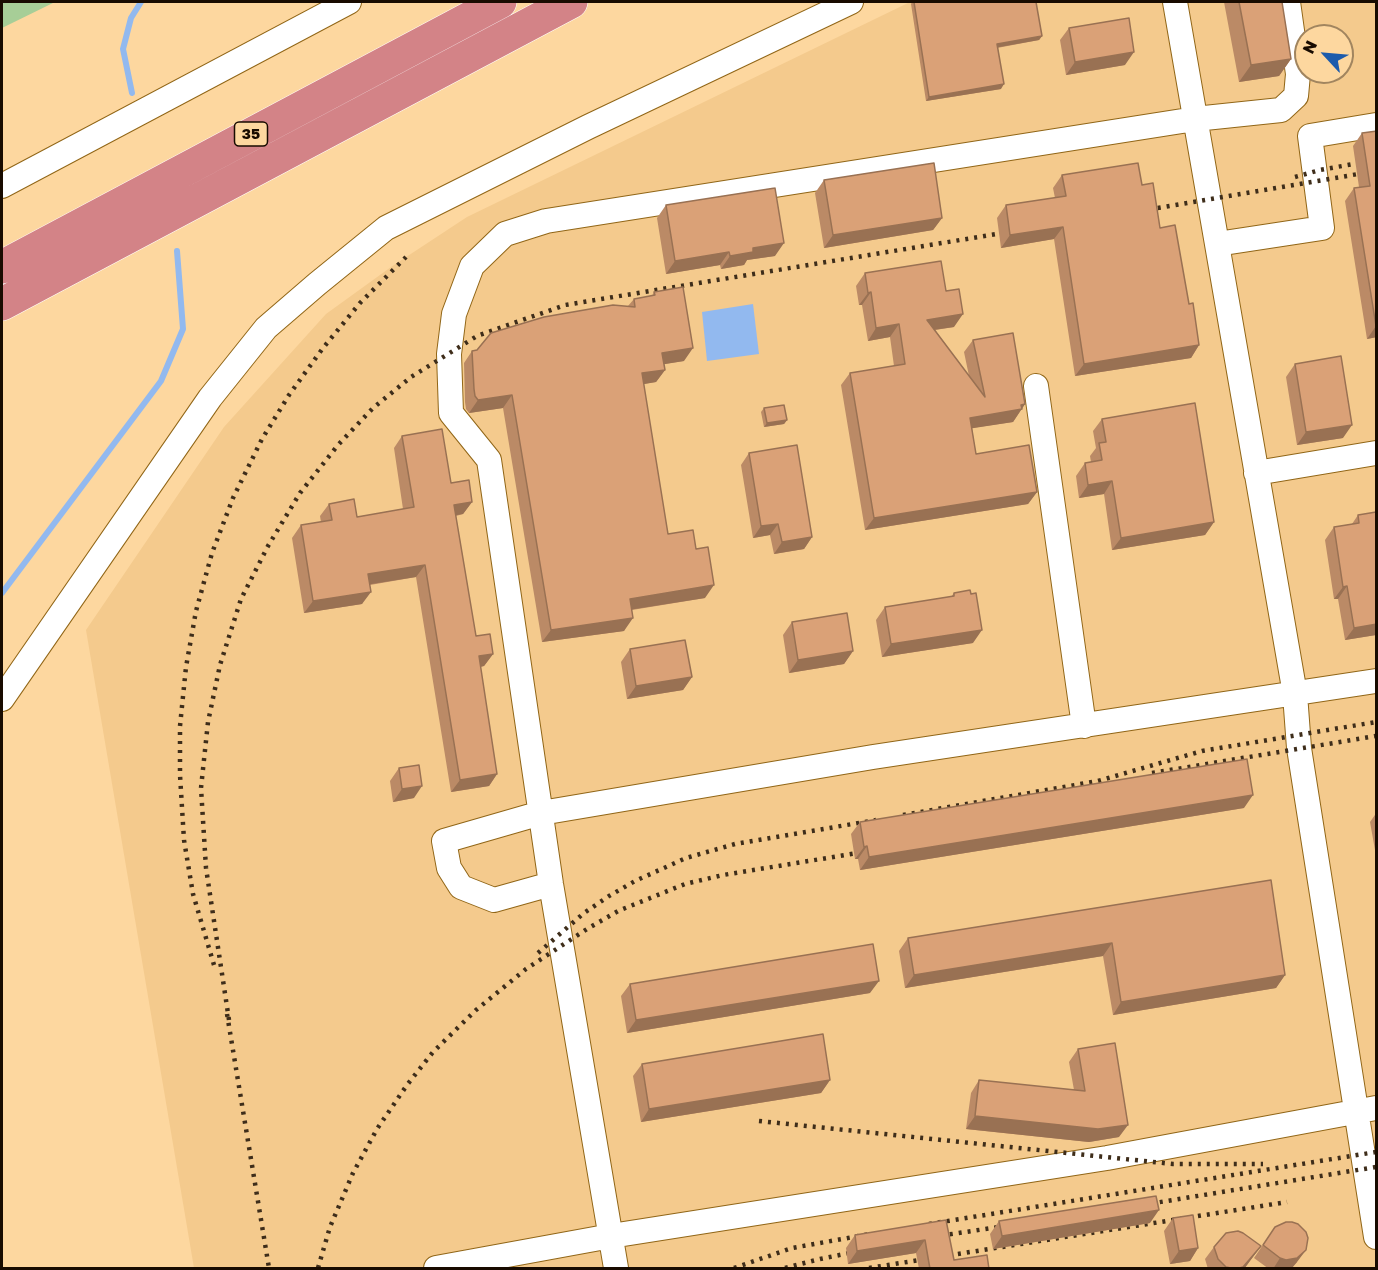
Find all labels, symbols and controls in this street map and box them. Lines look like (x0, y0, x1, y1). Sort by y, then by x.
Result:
north arrow (1294, 24, 1354, 84)
text: N (1298, 37, 1321, 57)
road number: 35 (234, 122, 268, 146)

